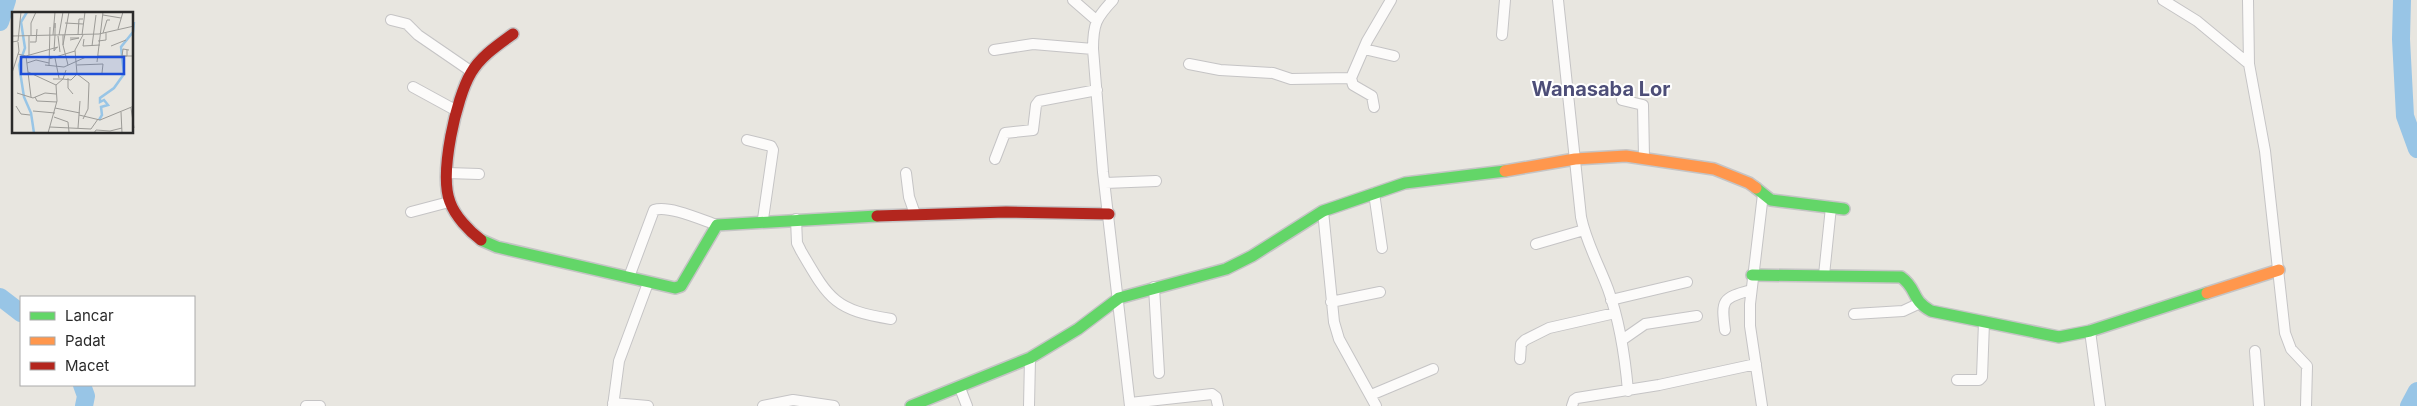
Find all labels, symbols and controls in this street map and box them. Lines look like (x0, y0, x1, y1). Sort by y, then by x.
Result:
inset map (12, 12, 134, 134)
district label: Wanasaba Lor (1532, 77, 1670, 101)
legend (20, 296, 195, 386)
text: Lancar (65, 306, 114, 325)
text: Padat (65, 331, 106, 350)
text: Macet (65, 356, 109, 375)

